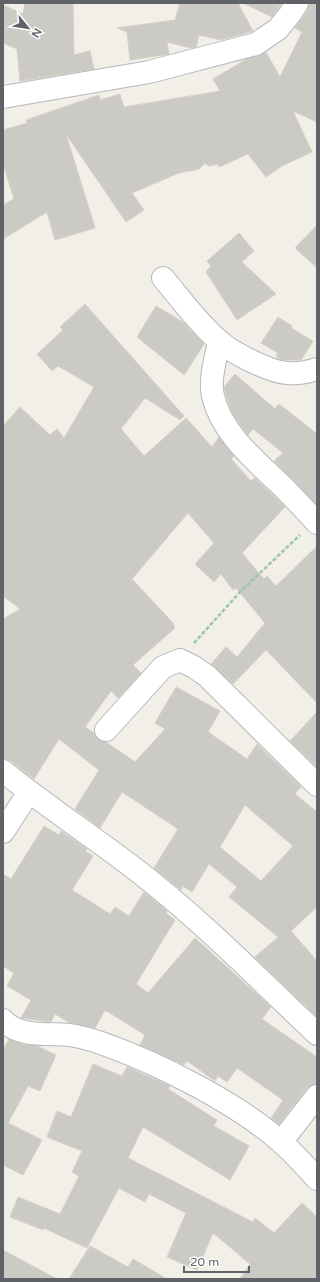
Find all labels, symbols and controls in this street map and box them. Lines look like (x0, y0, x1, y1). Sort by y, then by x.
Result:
north arrow (8, 8, 48, 48)
text: N (28, 26, 44, 40)
scale bar (184, 1248, 249, 1274)
text: 20 m (190, 1255, 219, 1269)

